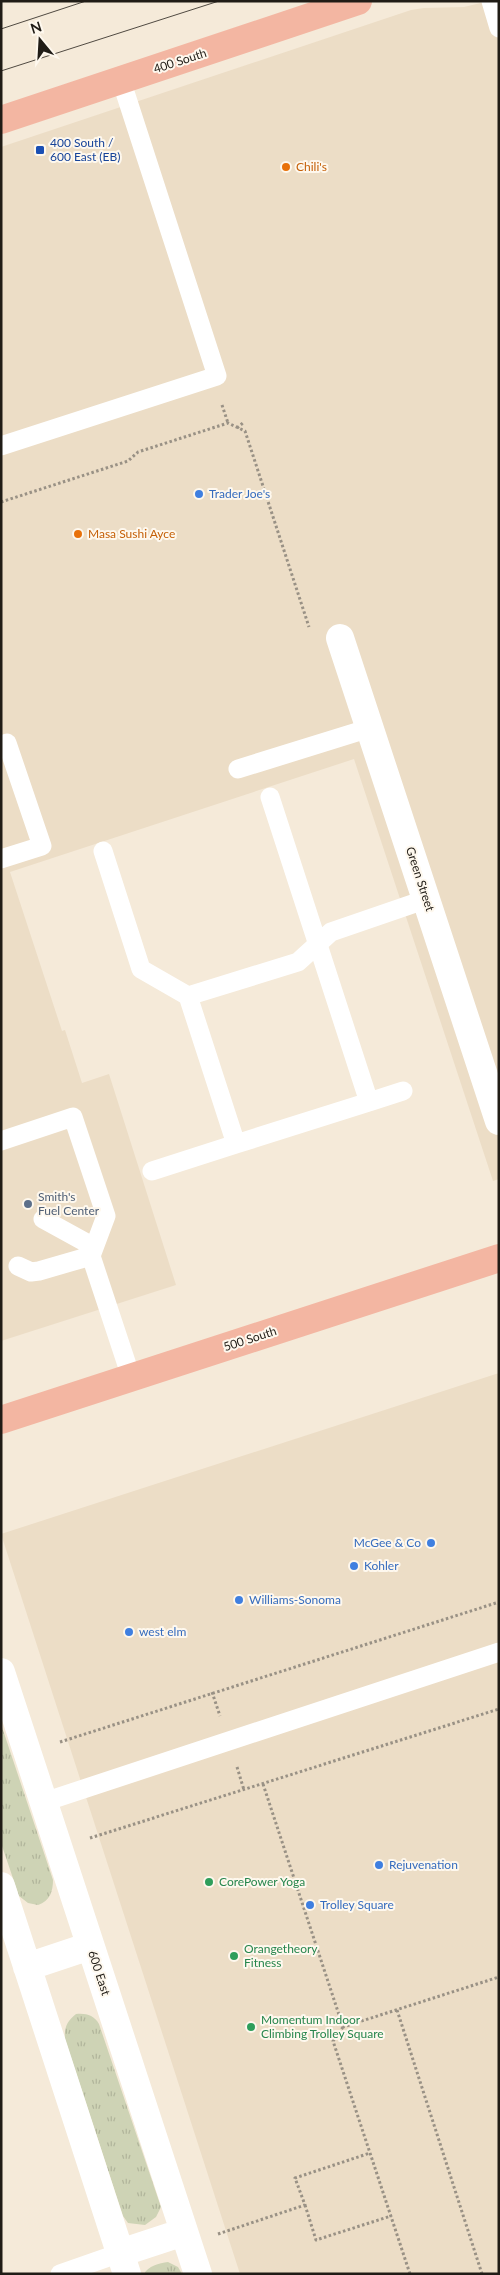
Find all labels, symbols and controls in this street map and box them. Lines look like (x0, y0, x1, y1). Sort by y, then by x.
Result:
north arrow (15, 15, 65, 65)
text: N (28, 17, 44, 37)
street label: 400 South (151, 45, 208, 76)
place label: 400 South / 600 East (EB) (50, 135, 120, 164)
marker: 400 South / 600 East (EB) (34, 144, 46, 156)
place label: Chili's (296, 159, 327, 174)
marker: Chili's (280, 161, 292, 173)
place label: Trader Joe's (209, 486, 270, 501)
marker: Trader Joe's (193, 488, 205, 500)
place label: Masa Sushi Ayce (88, 526, 175, 541)
marker: Masa Sushi Ayce (72, 528, 84, 540)
street label: Green Street (403, 845, 438, 914)
place label: Smith's Fuel Center (38, 1189, 100, 1218)
marker: Smith's Fuel Center (22, 1198, 34, 1210)
street label: 500 South (221, 1323, 278, 1354)
place label: McGee & Co (354, 1535, 421, 1550)
marker: McGee & Co (425, 1537, 437, 1549)
place label: Kohler (364, 1558, 399, 1573)
marker: Kohler (348, 1560, 360, 1572)
place label: Williams-Sonoma (249, 1592, 341, 1607)
marker: Williams-Sonoma (233, 1594, 245, 1606)
place label: west elm (139, 1624, 186, 1639)
marker: west elm (123, 1626, 135, 1638)
place label: Rejuvenation (389, 1857, 458, 1872)
marker: Rejuvenation (373, 1859, 385, 1871)
place label: CorePower Yoga (219, 1874, 305, 1889)
marker: CorePower Yoga (203, 1876, 215, 1888)
place label: Trolley Square (320, 1897, 394, 1912)
marker: Trolley Square (304, 1899, 316, 1911)
place label: Orangetheory Fitness (244, 1941, 318, 1970)
street label: 600 East (85, 1949, 114, 1998)
marker: Orangetheory Fitness (228, 1950, 240, 1962)
place label: Momentum Indoor Climbing Trolley Square (261, 2012, 384, 2041)
marker: Momentum Indoor Climbing Trolley Square (245, 2021, 257, 2033)

